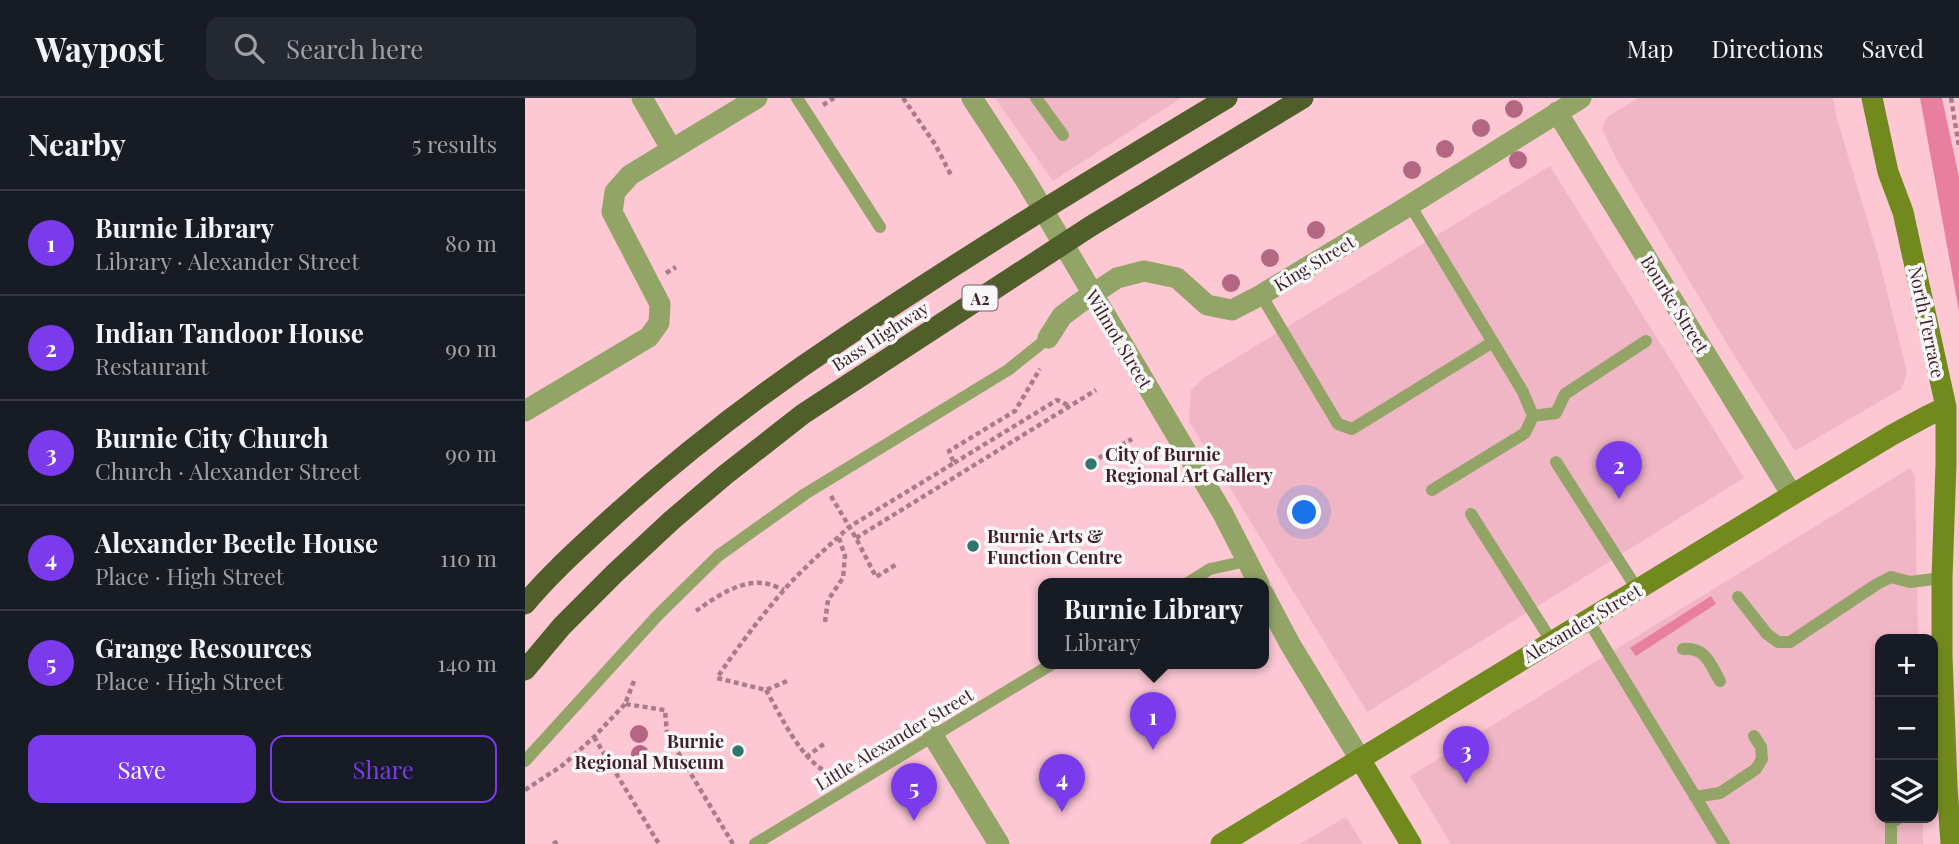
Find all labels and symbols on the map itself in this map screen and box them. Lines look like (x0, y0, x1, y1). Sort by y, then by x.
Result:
street label: King Street (1269, 229, 1359, 296)
street label: Bourke Street (1636, 251, 1715, 358)
street label: North Terrace (1903, 264, 1951, 380)
street label: Wilmot Street (1080, 284, 1158, 393)
road number: A2 (963, 286, 997, 310)
street label: Bass Highway (827, 296, 933, 376)
pin: 2 (1596, 441, 1642, 499)
place label: City of Burnie Regional Art Gallery (1105, 442, 1274, 487)
marker: City of Burnie Regional Art Gallery (1083, 456, 1099, 472)
your location (1287, 495, 1321, 529)
place label: Burnie Arts & Function Centre (987, 524, 1122, 569)
marker: Burnie Arts & Function Centre (965, 538, 981, 554)
street label: Alexander Street (1517, 578, 1646, 668)
street label: Little Alexander Street (811, 682, 978, 796)
pin: 1 (1130, 692, 1176, 750)
pin: 3 (1443, 726, 1489, 784)
place label: Burnie Regional Museum (575, 729, 725, 774)
marker: Burnie Regional Museum (730, 743, 746, 759)
pin: 4 (1039, 754, 1085, 812)
pin: 5 (891, 763, 937, 821)

